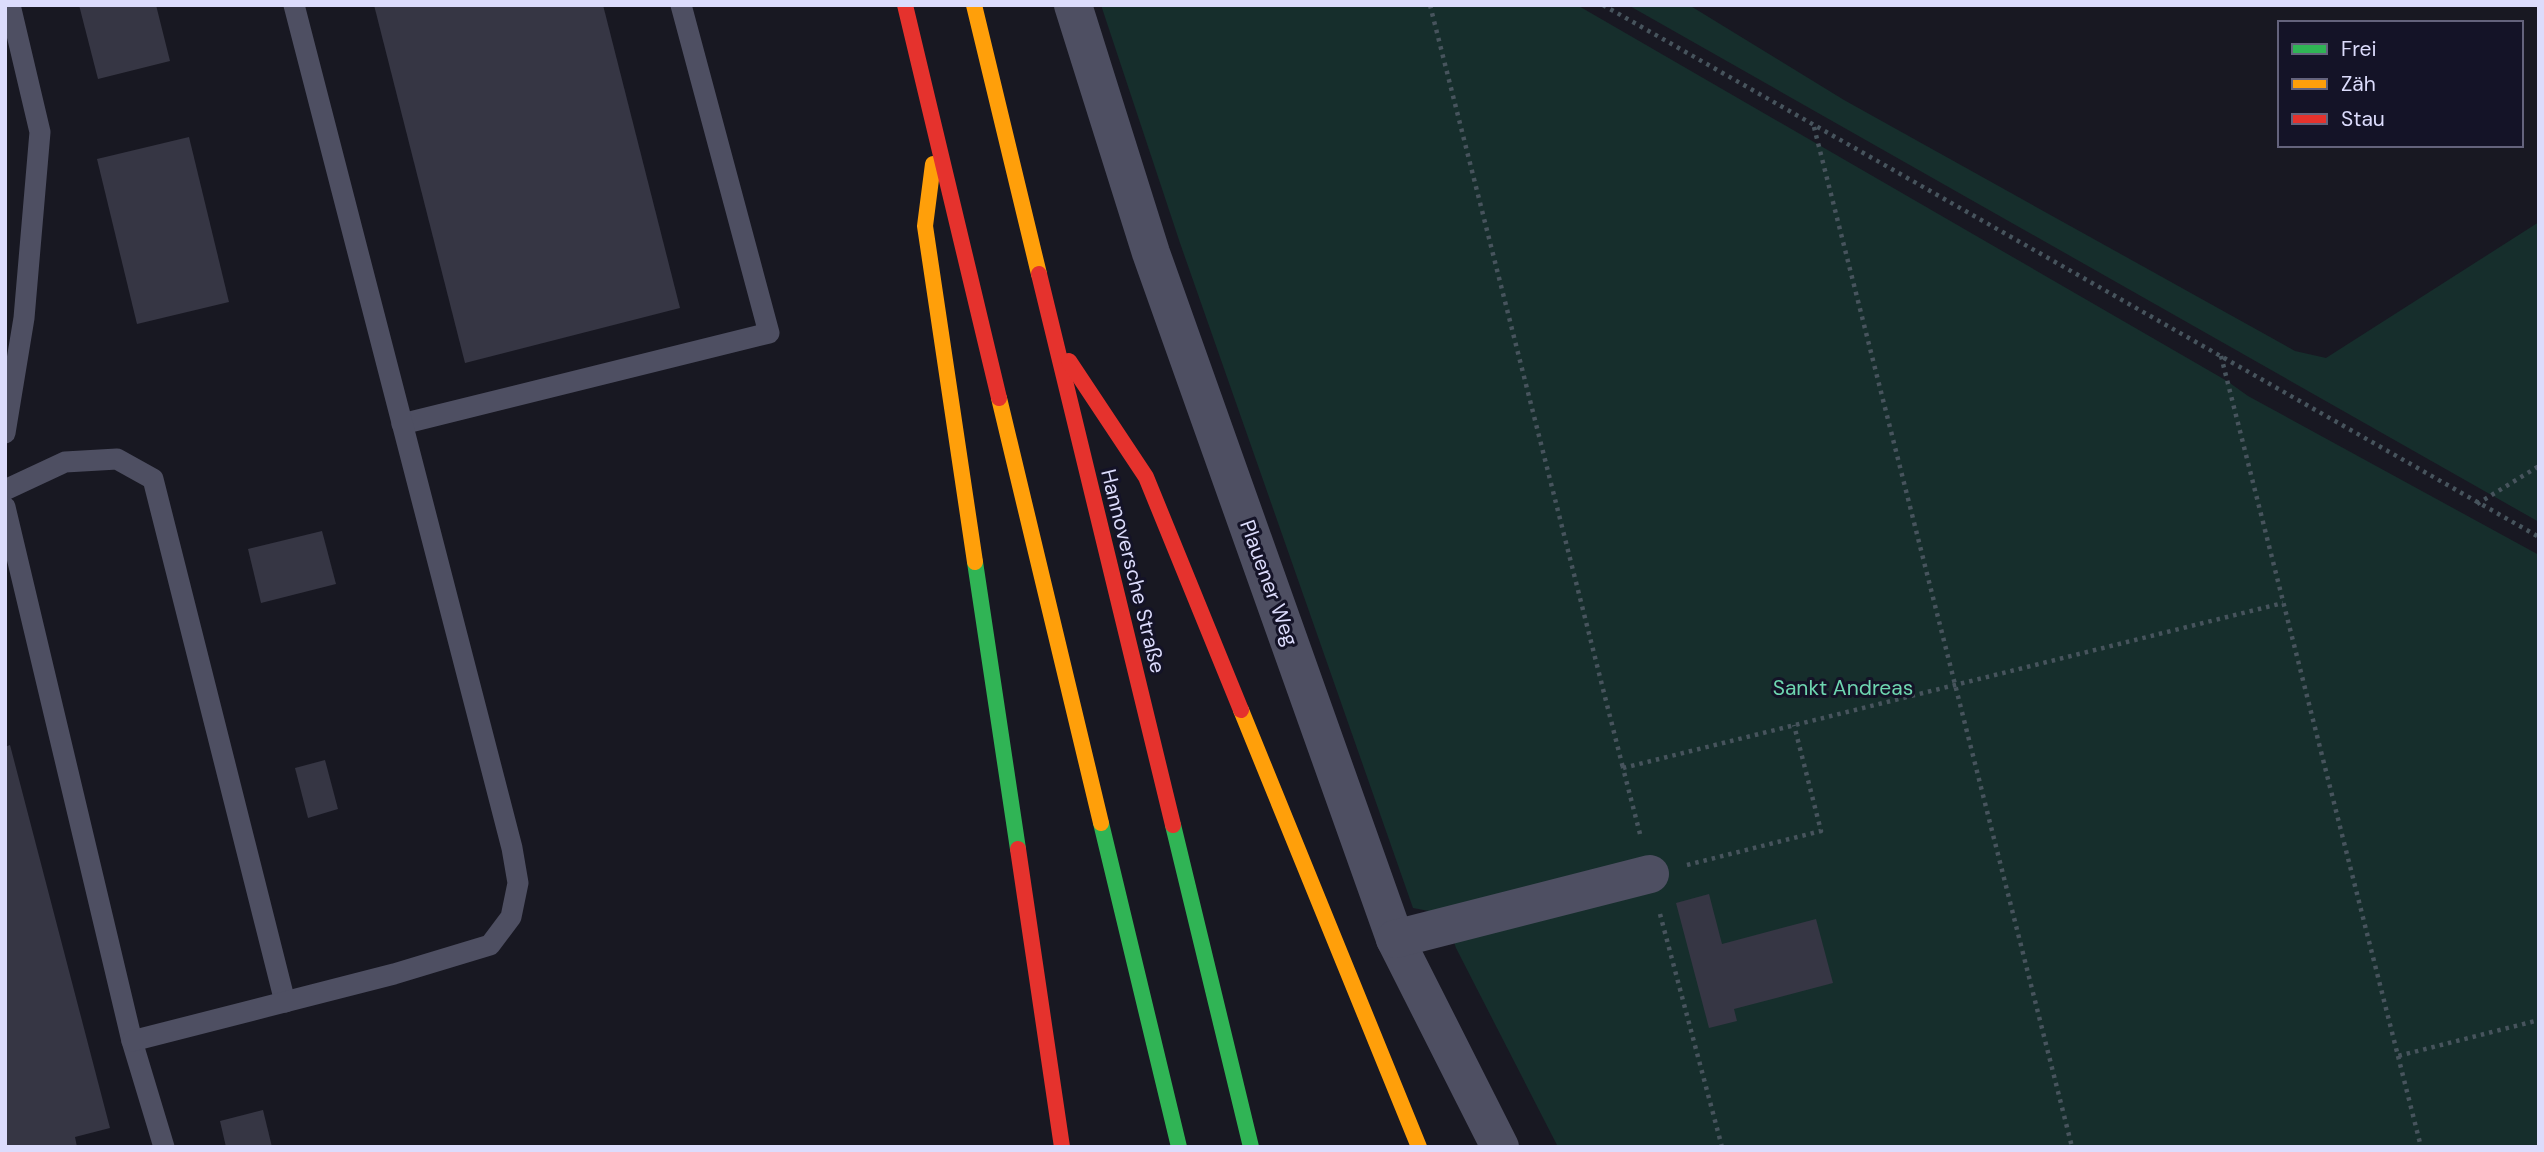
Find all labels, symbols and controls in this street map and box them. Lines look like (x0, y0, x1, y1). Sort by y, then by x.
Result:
legend (2278, 21, 2523, 147)
text: Frei (2341, 35, 2377, 63)
text: Zäh (2341, 70, 2376, 98)
text: Stau (2341, 105, 2385, 133)
street label: Hannoversche Straße (1094, 466, 1172, 676)
street label: Plauener Weg (1233, 516, 1305, 650)
park label: Sankt Andreas (1773, 674, 1913, 702)

